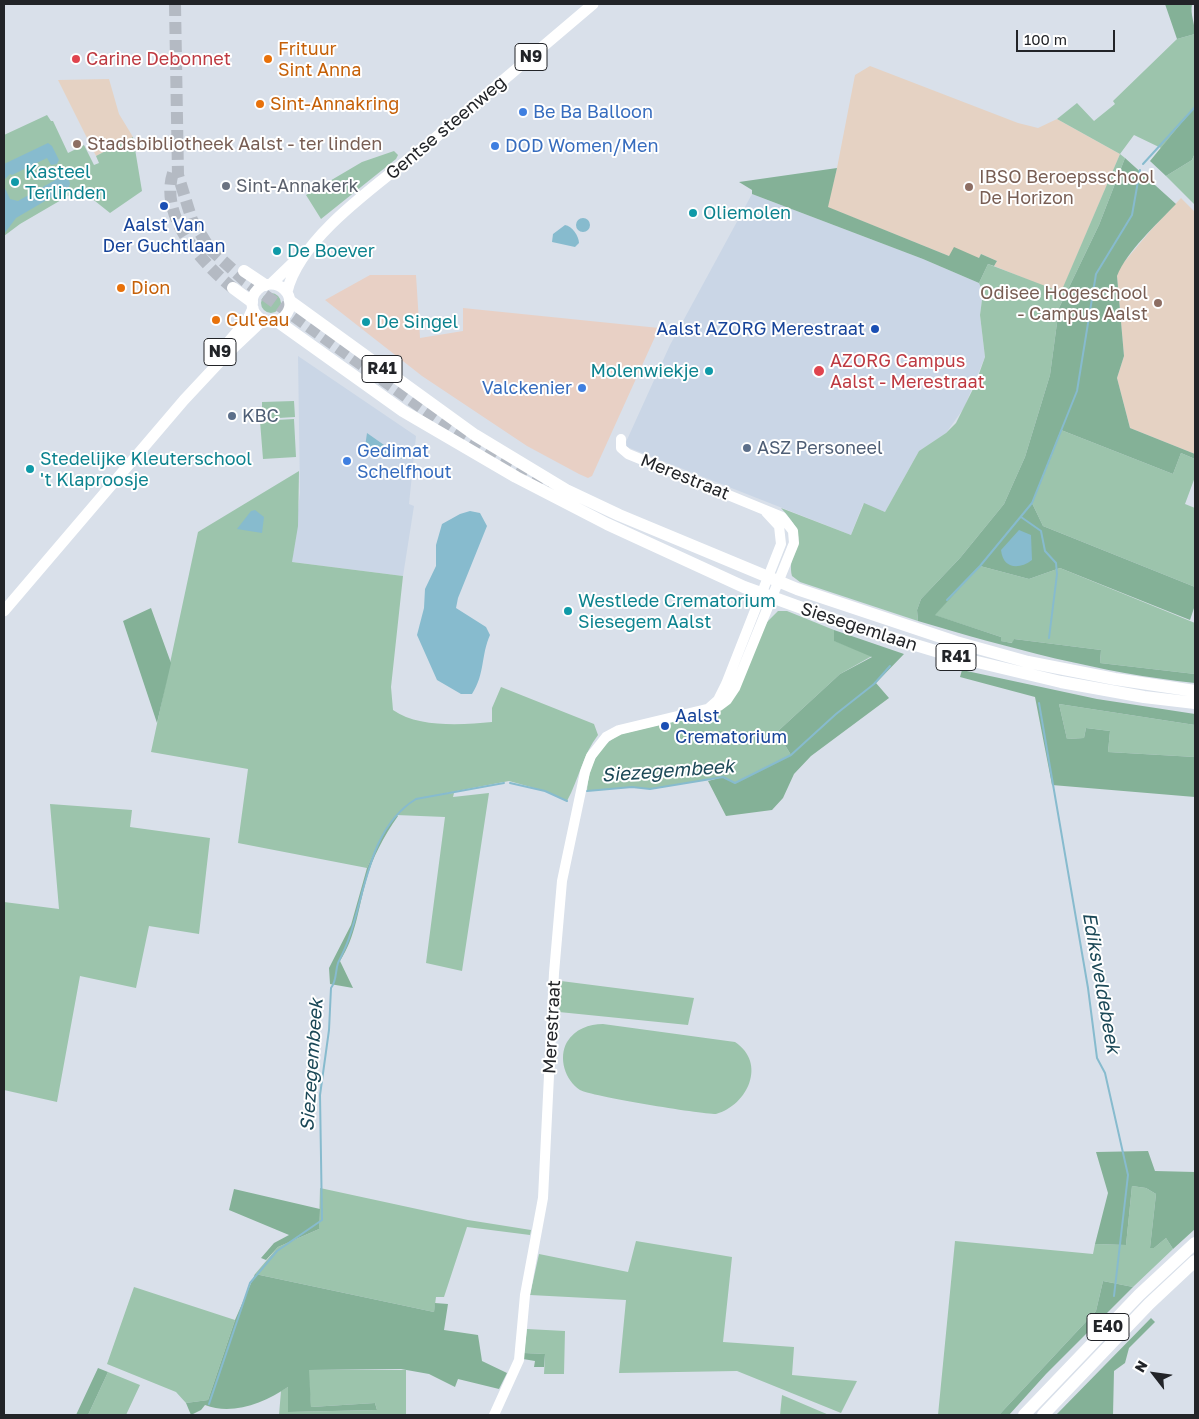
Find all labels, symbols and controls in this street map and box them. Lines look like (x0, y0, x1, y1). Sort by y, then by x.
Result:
scale bar (1019, 20, 1118, 52)
text: 100 m (1024, 30, 1067, 48)
place label: Frituur Sint Anna (278, 38, 361, 80)
road number: N9 (515, 44, 547, 70)
place label: Carine Debonnet (86, 48, 231, 70)
marker: Carine Debonnet (70, 53, 82, 65)
marker: Frituur Sint Anna (262, 53, 274, 65)
street label: Gentse steenweg (382, 71, 510, 185)
place label: Sint-Annakring (270, 93, 399, 115)
marker: Sint-Annakring (254, 98, 266, 110)
place label: Be Ba Balloon (533, 101, 653, 123)
marker: Be Ba Balloon (517, 106, 529, 118)
place label: Stadsbibliotheek Aalst - ter linden (87, 133, 382, 155)
place label: DOD Women/Men (505, 135, 658, 157)
marker: Stadsbibliotheek Aalst - ter linden (71, 138, 83, 150)
marker: DOD Women/Men (489, 140, 501, 152)
place label: Kasteel Terlinden (25, 161, 106, 203)
place label: IBSO Beroepsschool De Horizon (979, 166, 1155, 208)
place label: Sint-Annakerk (236, 175, 359, 197)
marker: Kasteel Terlinden (9, 176, 21, 188)
marker: Sint-Annakerk (220, 180, 232, 192)
marker: IBSO Beroepsschool De Horizon (963, 181, 975, 193)
marker: Aalst Van Der Guchtlaan (158, 200, 170, 212)
place label: Oliemolen (703, 202, 791, 224)
marker: Oliemolen (687, 207, 699, 219)
place label: Aalst Van Der Guchtlaan (102, 214, 226, 256)
place label: De Boever (287, 240, 375, 262)
marker: De Boever (271, 245, 283, 257)
place label: Dion (131, 277, 170, 299)
marker: Dion (115, 282, 127, 294)
place label: Odisee Hogeschool - Campus Aalst (980, 282, 1148, 324)
marker: Odisee Hogeschool - Campus Aalst (1152, 297, 1164, 309)
place label: Cul'eau (226, 309, 289, 331)
place label: De Singel (376, 311, 458, 333)
marker: Cul'eau (210, 314, 222, 326)
marker: De Singel (360, 316, 372, 328)
place label: Aalst AZORG Merestraat (656, 318, 865, 340)
marker: Aalst AZORG Merestraat (869, 323, 881, 335)
road number: N9 (204, 338, 236, 366)
place label: AZORG Campus Aalst - Merestraat (830, 350, 985, 392)
road number: R41 (362, 356, 402, 382)
place label: Molenwiekje (591, 360, 699, 382)
marker: AZORG Campus Aalst - Merestraat (812, 364, 826, 378)
marker: Molenwiekje (703, 365, 715, 377)
place label: Valckenier (482, 377, 572, 399)
marker: Valckenier (576, 382, 588, 394)
place label: KBC (242, 405, 279, 427)
marker: KBC (226, 410, 238, 422)
place label: ASZ Personeel (757, 437, 883, 459)
place label: Gedimat Schelfhout (357, 440, 452, 482)
marker: ASZ Personeel (741, 442, 753, 454)
place label: Stedelijke Kleuterschool 't Klaproosje (40, 448, 252, 490)
street label: Merestraat (637, 449, 733, 505)
marker: Gedimat Schelfhout (341, 455, 353, 467)
marker: Stedelijke Kleuterschool 't Klaproosje (24, 463, 36, 475)
place label: Westlede Crematorium Siesegem Aalst (578, 590, 776, 632)
street label: Siesegemlaan (798, 598, 920, 656)
marker: Westlede Crematorium Siesegem Aalst (562, 605, 574, 617)
road number: R41 (936, 644, 976, 670)
place label: Aalst Crematorium (675, 705, 787, 748)
marker: Aalst Crematorium (659, 720, 671, 732)
water label: Siezegembeek (601, 755, 735, 787)
water label: Ediksveldebeek (1077, 910, 1125, 1056)
street label: Merestraat (539, 979, 565, 1075)
water label: Siezegembeek (296, 998, 328, 1132)
road number: E40 (1087, 1314, 1129, 1340)
north arrow (1129, 1349, 1179, 1399)
text: N (1131, 1357, 1151, 1375)

